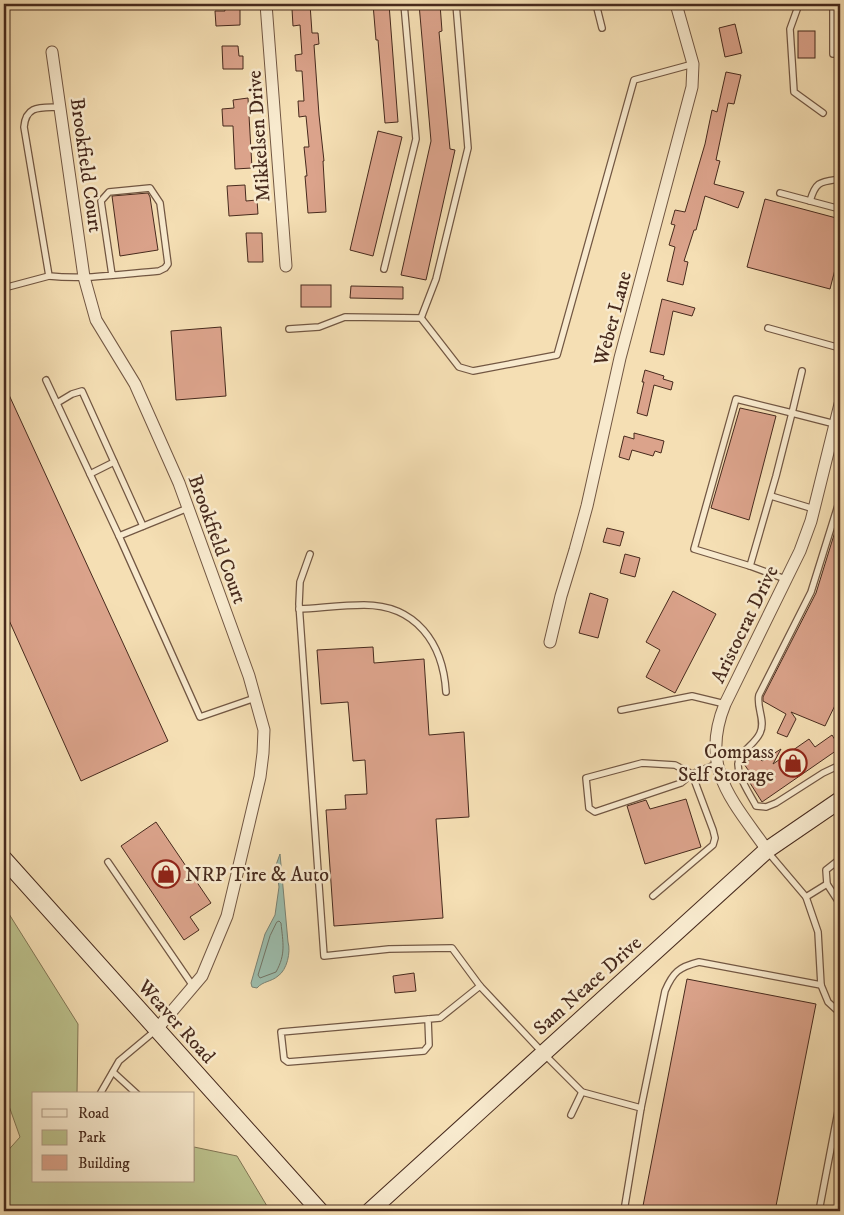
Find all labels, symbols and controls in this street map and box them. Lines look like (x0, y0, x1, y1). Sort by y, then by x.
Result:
street label: Mikkelsen Drive (242, 69, 277, 202)
street label: Brookfield Court (64, 96, 107, 234)
street label: Weber Lane (589, 269, 638, 369)
street label: Brookfield Court (182, 472, 252, 608)
street label: Aristocrat Drive (706, 562, 785, 688)
place label: Compass Self Storage (678, 740, 774, 788)
shop icon: Compass Self Storage (778, 748, 808, 778)
shop icon: NRP Tire & Auto (151, 859, 181, 889)
place label: NRP Tire & Auto (185, 863, 329, 888)
street label: Sam Neace Drive (529, 931, 647, 1041)
street label: Weaver Road (131, 974, 220, 1069)
legend (32, 1092, 195, 1182)
text: Road (78, 1104, 110, 1123)
text: Park (78, 1128, 107, 1147)
text: Building (78, 1154, 130, 1173)

